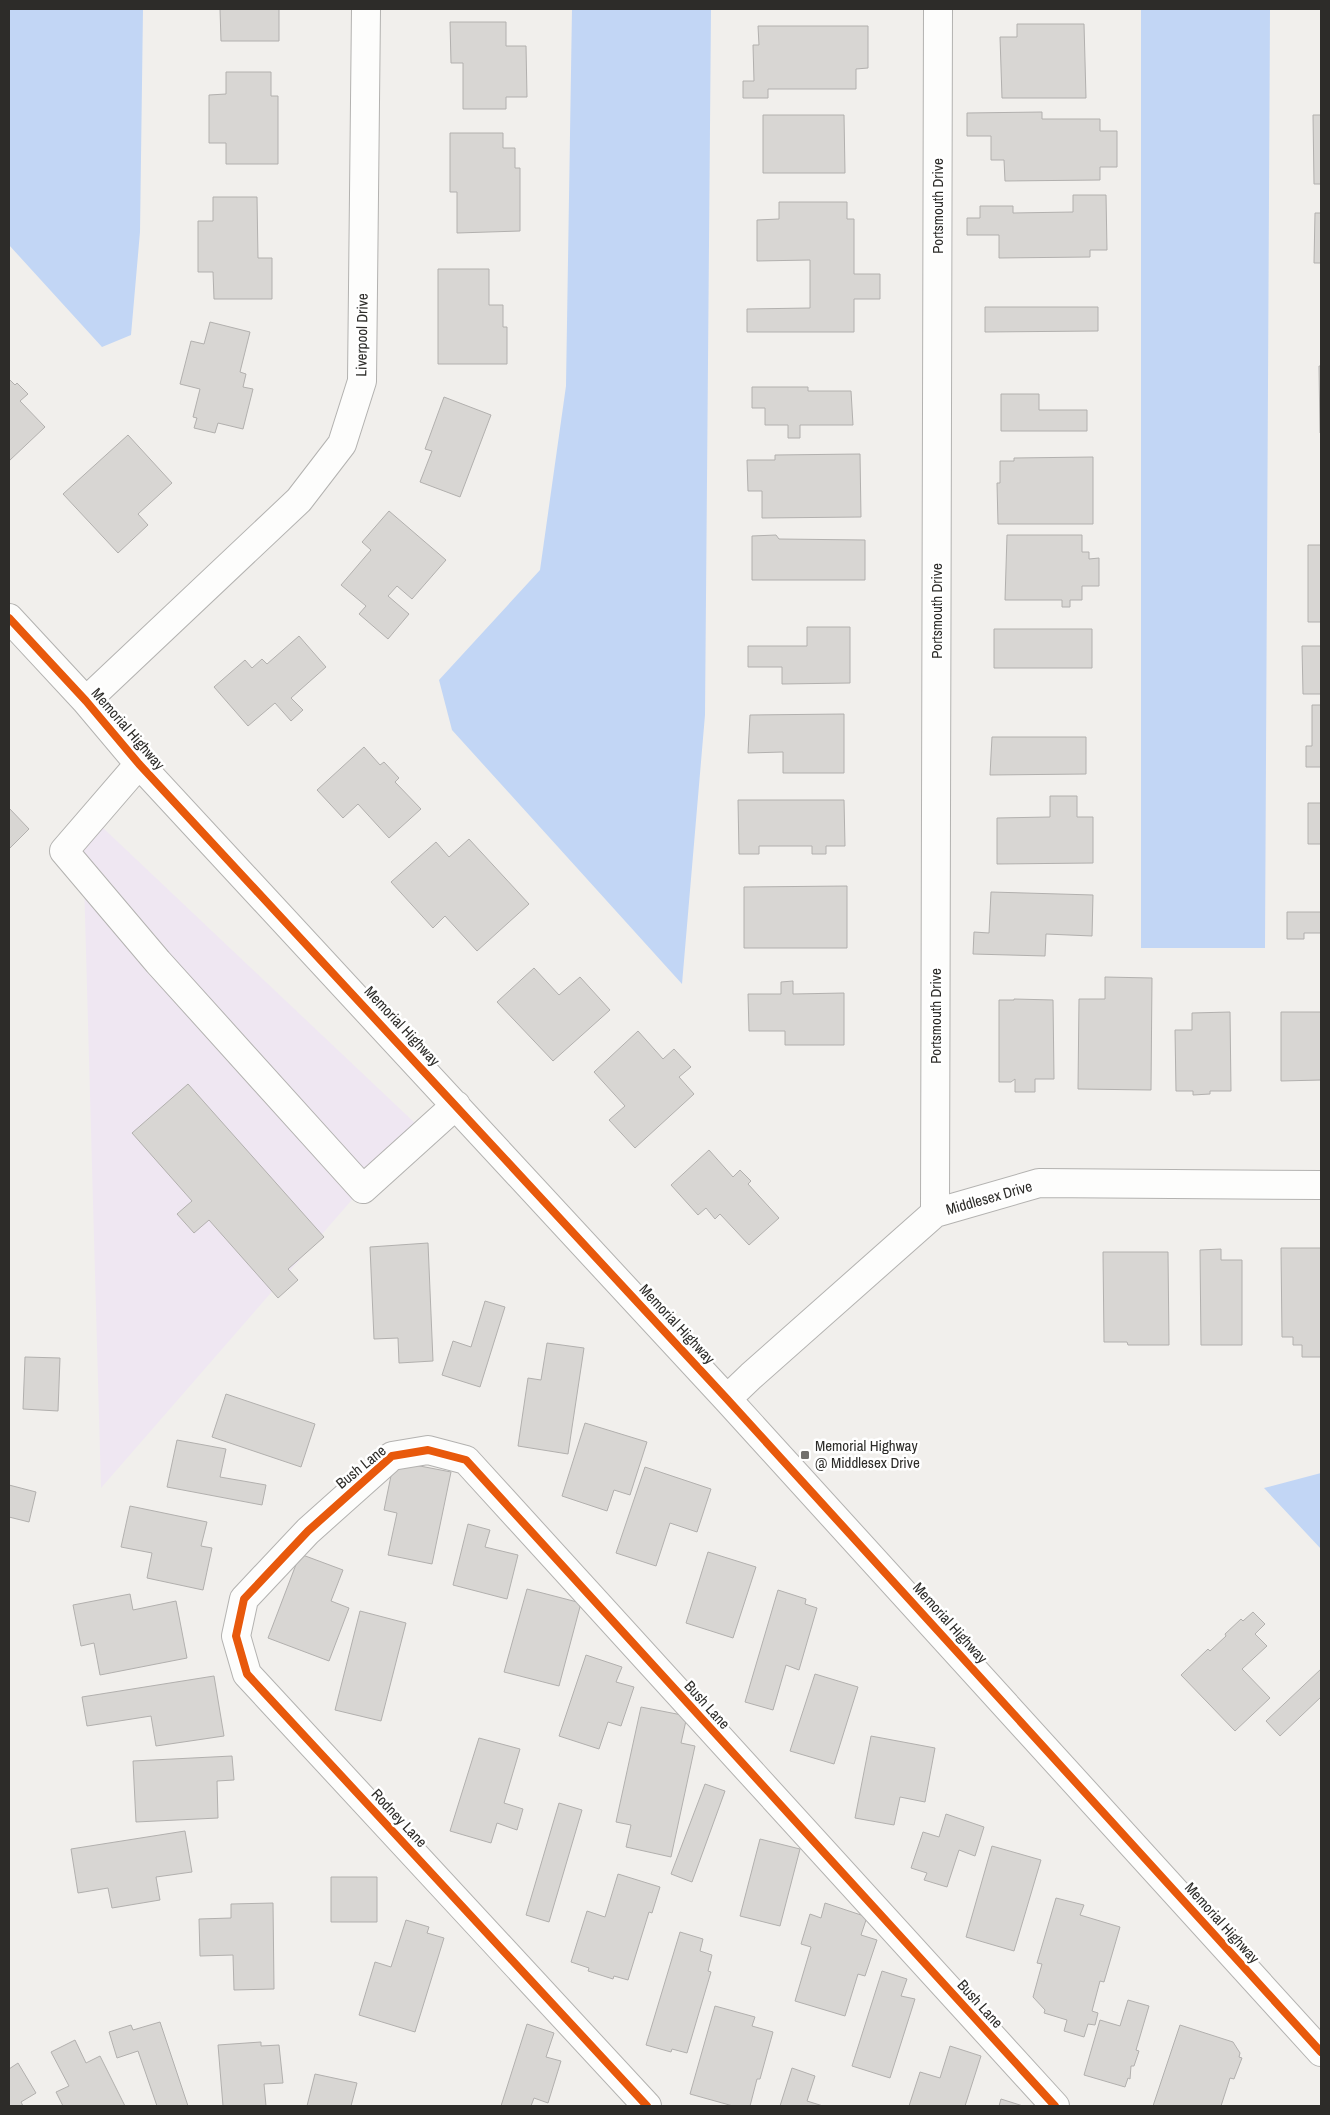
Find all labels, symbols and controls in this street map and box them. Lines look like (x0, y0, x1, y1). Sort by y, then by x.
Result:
street label: Portsmouth Drive (927, 158, 948, 254)
street label: Liverpool Drive (350, 293, 373, 377)
street label: Portsmouth Drive (926, 563, 947, 659)
street label: Memorial Highway (87, 683, 170, 775)
street label: Portsmouth Drive (925, 968, 946, 1064)
street label: Memorial Highway (360, 981, 446, 1071)
street label: Middlesex Drive (943, 1175, 1035, 1220)
street label: Memorial Highway (635, 1279, 721, 1369)
place label: Memorial Highway @ Middlesex Drive (815, 1435, 920, 1473)
street label: Bush Lane (331, 1440, 390, 1493)
marker: Memorial Highway @ Middlesex Drive (799, 1449, 811, 1461)
street label: Memorial Highway (908, 1578, 993, 1668)
street label: Bush Lane (680, 1676, 735, 1734)
street label: Rodney Lane (367, 1784, 432, 1852)
street label: Memorial Highway (1180, 1878, 1265, 1968)
street label: Bush Lane (953, 1975, 1008, 2033)

